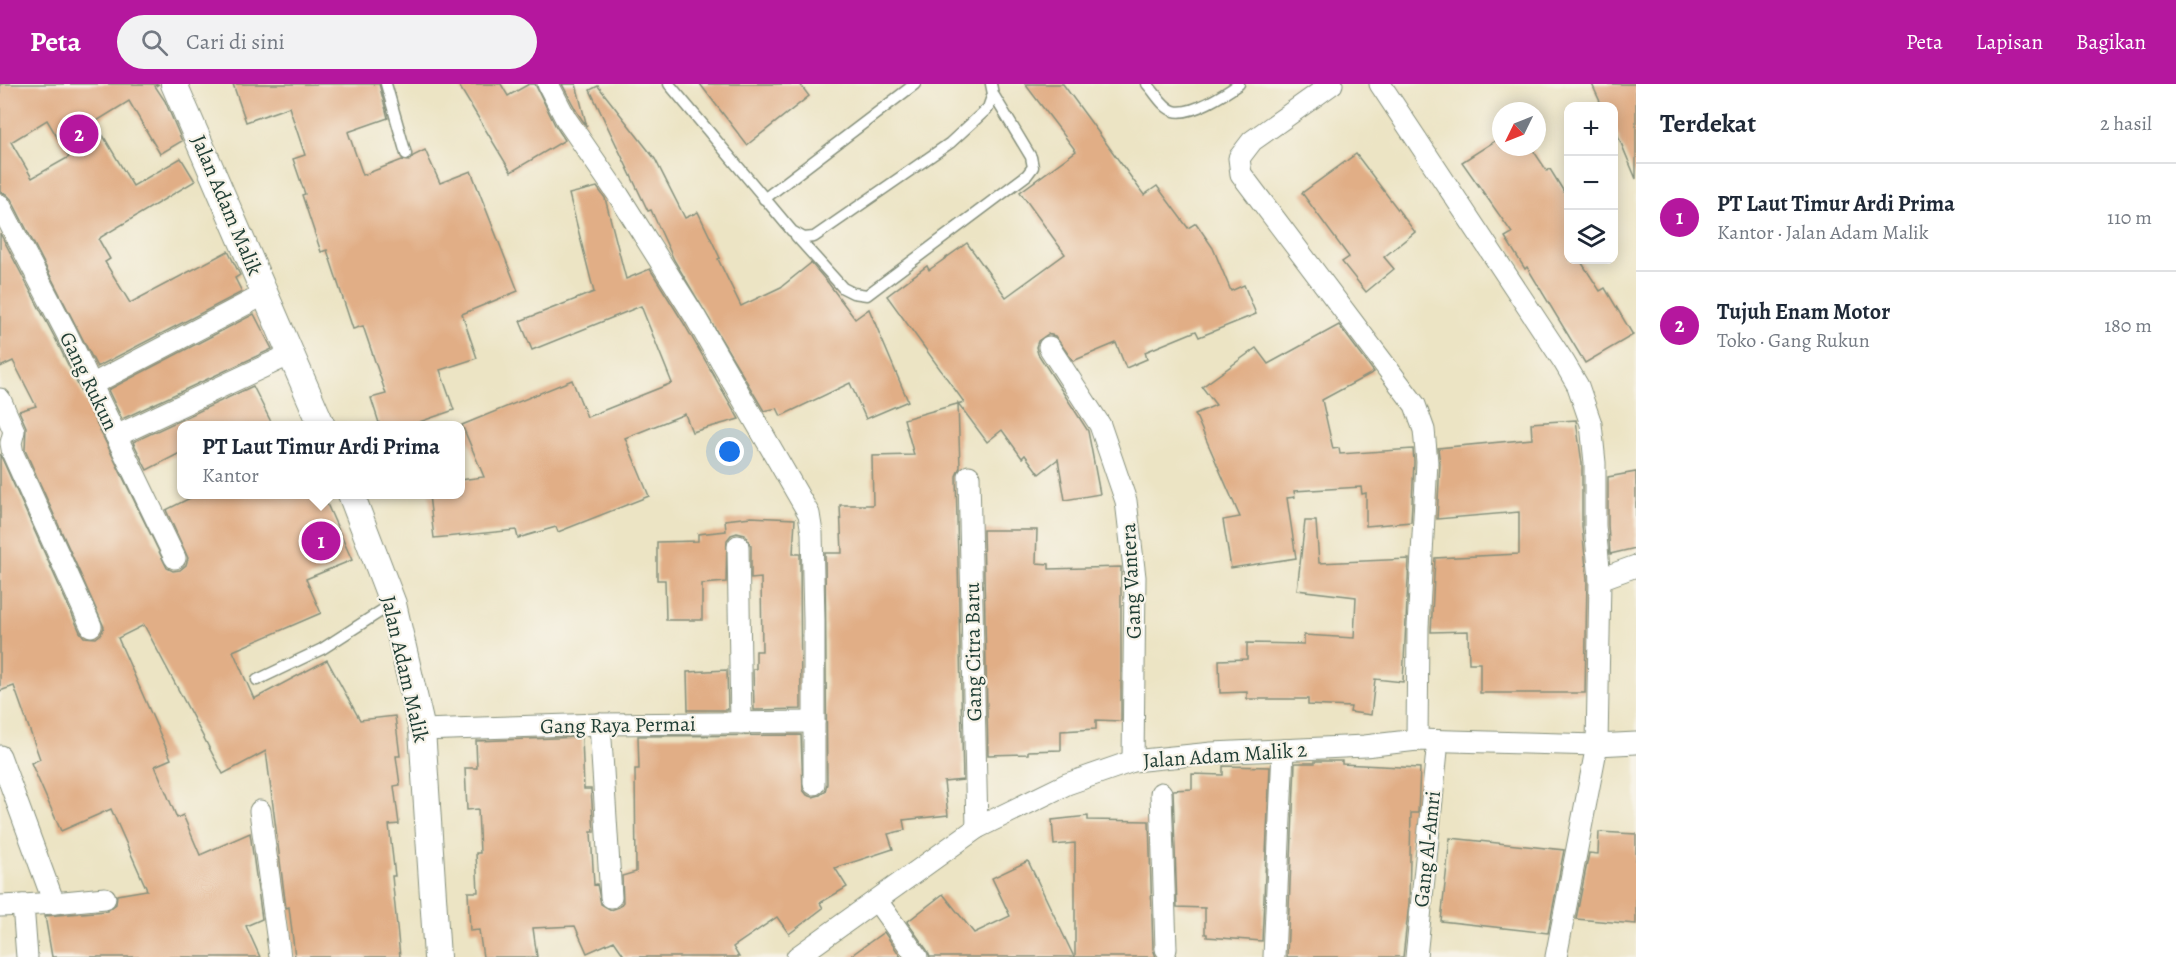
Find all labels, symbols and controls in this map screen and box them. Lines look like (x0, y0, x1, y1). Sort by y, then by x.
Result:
search box (117, 15, 537, 69)
text: Peta (30, 23, 81, 61)
icon: search (138, 26, 171, 59)
text: Cari di sini (186, 27, 285, 57)
text: Peta (1906, 28, 1943, 56)
text: Lapisan (1976, 28, 2043, 56)
text: Bagikan (2076, 28, 2146, 56)
north arrow (1492, 102, 1546, 156)
map controls (1564, 102, 1618, 264)
button: + (1564, 102, 1618, 156)
text: Terdekat (1660, 106, 1756, 141)
text: 2 hasil (2100, 110, 2152, 137)
pin: 2 (60, 112, 98, 156)
street label: Jalan Adam Malik (185, 130, 269, 280)
button: − (1564, 156, 1618, 210)
text: PT Laut Timur Ardi Prima (1717, 189, 1955, 219)
text: 1 (1676, 204, 1683, 231)
text: 110 m (2107, 204, 2152, 231)
button: layers (1564, 210, 1618, 264)
text: Kantor · Jalan Adam Malik (1717, 219, 1929, 246)
text: Tujuh Enam Motor (1717, 297, 1890, 327)
text: 2 (1675, 312, 1684, 339)
text: 180 m (2104, 312, 2152, 339)
street label: Gang Rukun (53, 327, 125, 435)
text: Toko · Gang Rukun (1717, 327, 1870, 354)
popup (177, 421, 465, 499)
text: PT Laut Timur Ardi Prima (202, 432, 440, 462)
your location (715, 437, 744, 466)
text: Kantor (202, 462, 259, 489)
pin: 1 (302, 518, 340, 564)
street label: Gang Vantera (1114, 522, 1148, 640)
street label: Gang Citra Baru (958, 582, 988, 722)
street label: Jalan Adam Malik (374, 593, 436, 746)
street label: Gang Raya Permai (540, 710, 696, 740)
street label: Jalan Adam Malik 2 (1142, 735, 1308, 775)
street label: Gang Al-Amri (1407, 789, 1447, 909)

